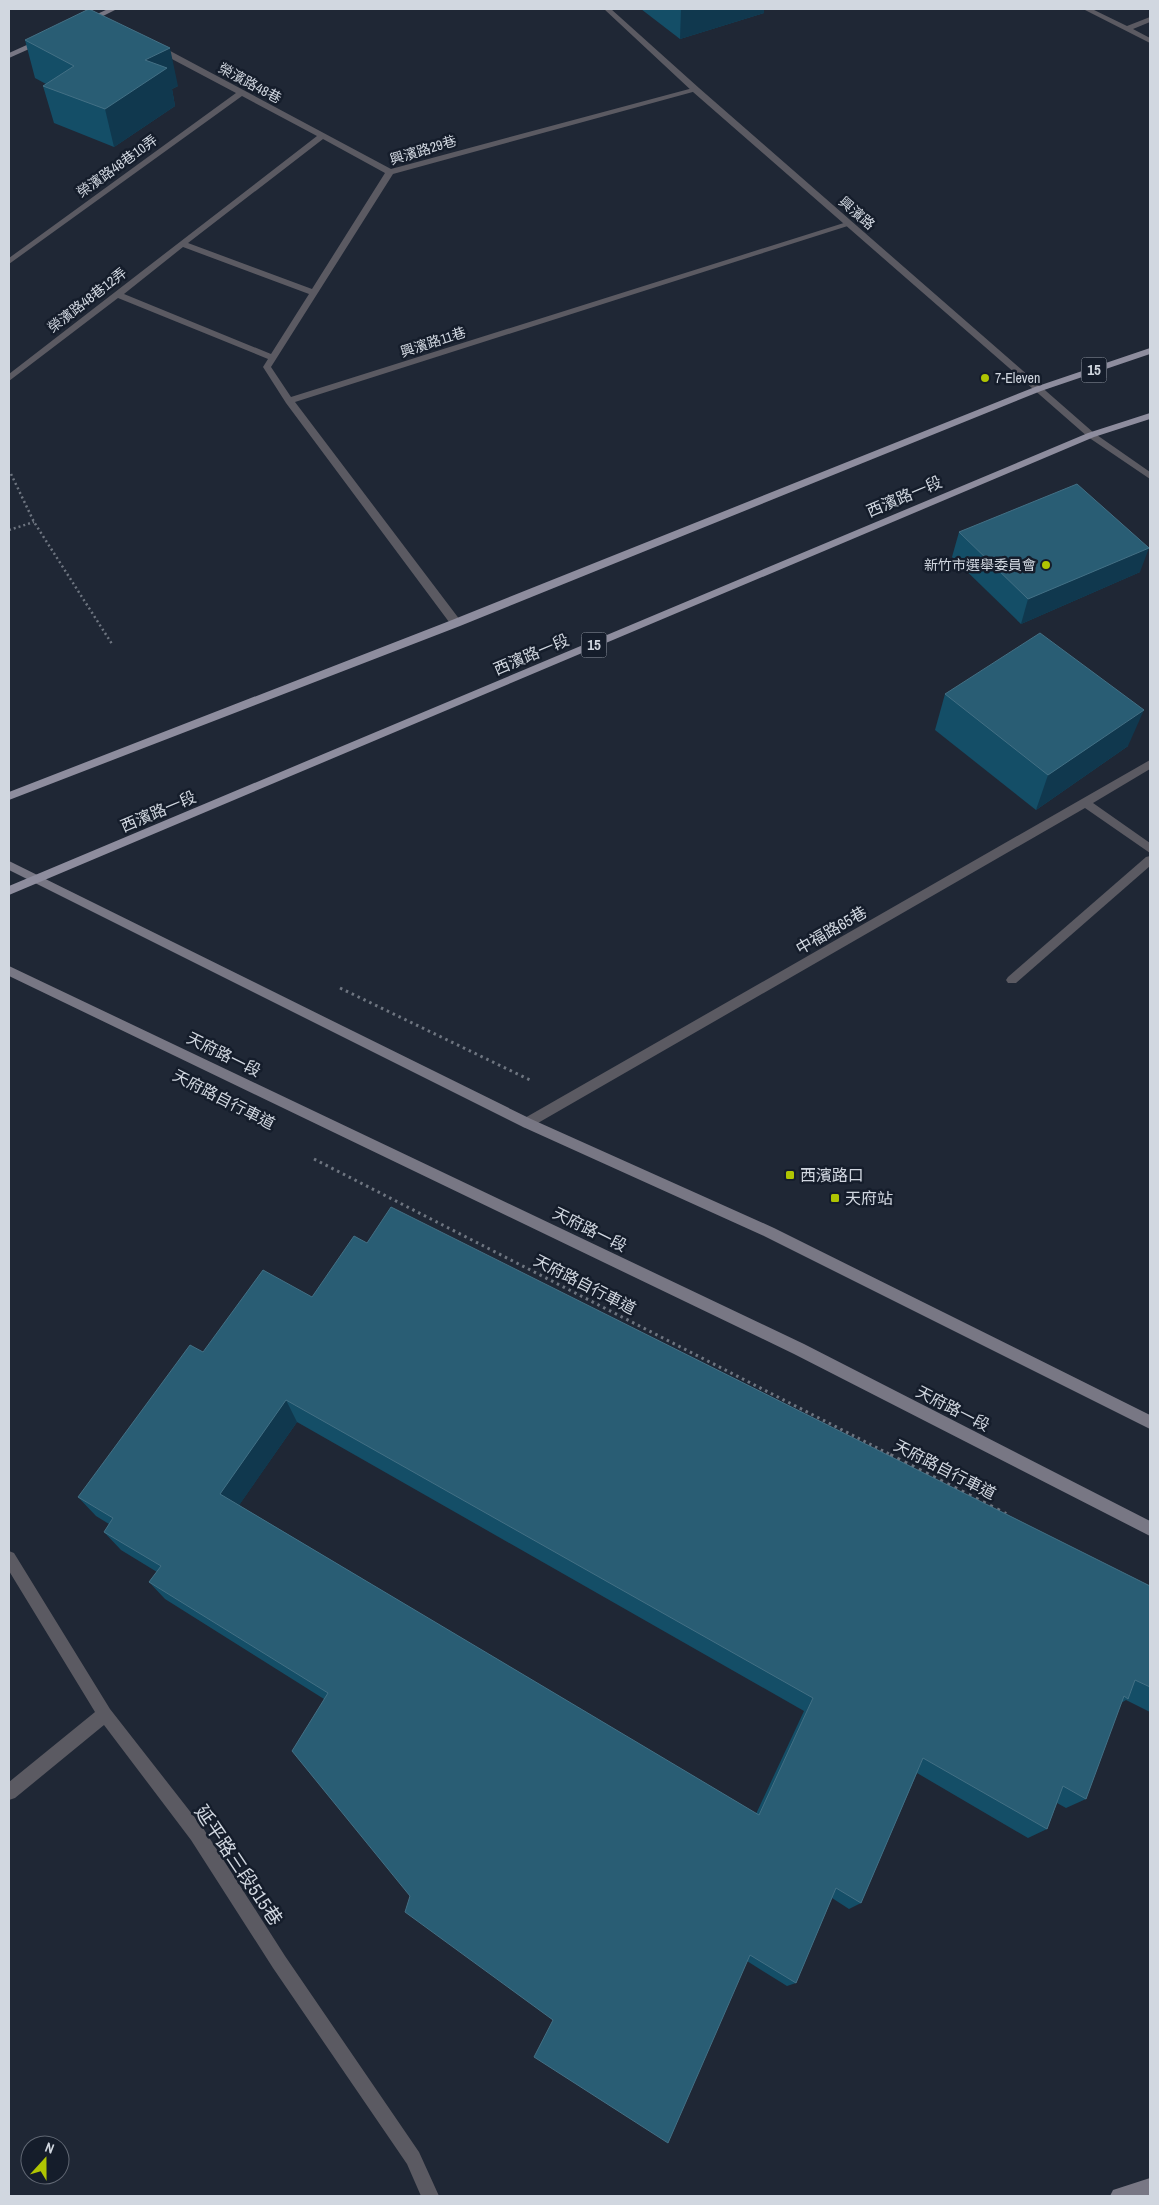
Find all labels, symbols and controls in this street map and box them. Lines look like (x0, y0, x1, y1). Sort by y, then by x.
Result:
street label: 榮濱路48巷 (215, 59, 285, 107)
street label: 榮濱路48巷10弄 (73, 131, 161, 201)
street label: 興濱路29巷 (387, 131, 459, 169)
street label: 興濱路 (835, 192, 879, 234)
street label: 榮濱路48巷12弄 (44, 263, 130, 337)
street label: 興濱路11巷 (398, 323, 468, 361)
road number: 15 (1082, 358, 1106, 382)
place label: 7-Eleven (995, 369, 1040, 387)
marker: 7-Eleven (979, 372, 991, 384)
street label: 西濱路一段 (863, 470, 945, 522)
place label: 新竹市選舉委員會 (924, 556, 1036, 574)
marker: 新竹市選舉委員會 (1040, 559, 1052, 571)
street label: 西濱路一段 (490, 628, 572, 680)
road number: 15 (582, 632, 606, 658)
street label: 西濱路一段 (117, 785, 199, 837)
street label: 中福路65巷 (791, 901, 871, 959)
street label: 天府路一段 (183, 1027, 265, 1081)
street label: 天府路自行車道 (169, 1064, 279, 1134)
place label: 西濱路口 (800, 1164, 864, 1186)
marker: 西濱路口 (784, 1169, 796, 1181)
place label: 天府站 (845, 1187, 893, 1209)
marker: 天府站 (829, 1192, 841, 1204)
street label: 天府路一段 (549, 1202, 631, 1256)
street label: 天府路自行車道 (530, 1249, 640, 1319)
street label: 天府路一段 (912, 1380, 994, 1436)
street label: 天府路自行車道 (890, 1434, 1000, 1504)
street label: 延平路三段515巷 (189, 1800, 289, 1930)
north arrow (20, 2135, 70, 2185)
text: N (43, 2138, 57, 2158)

